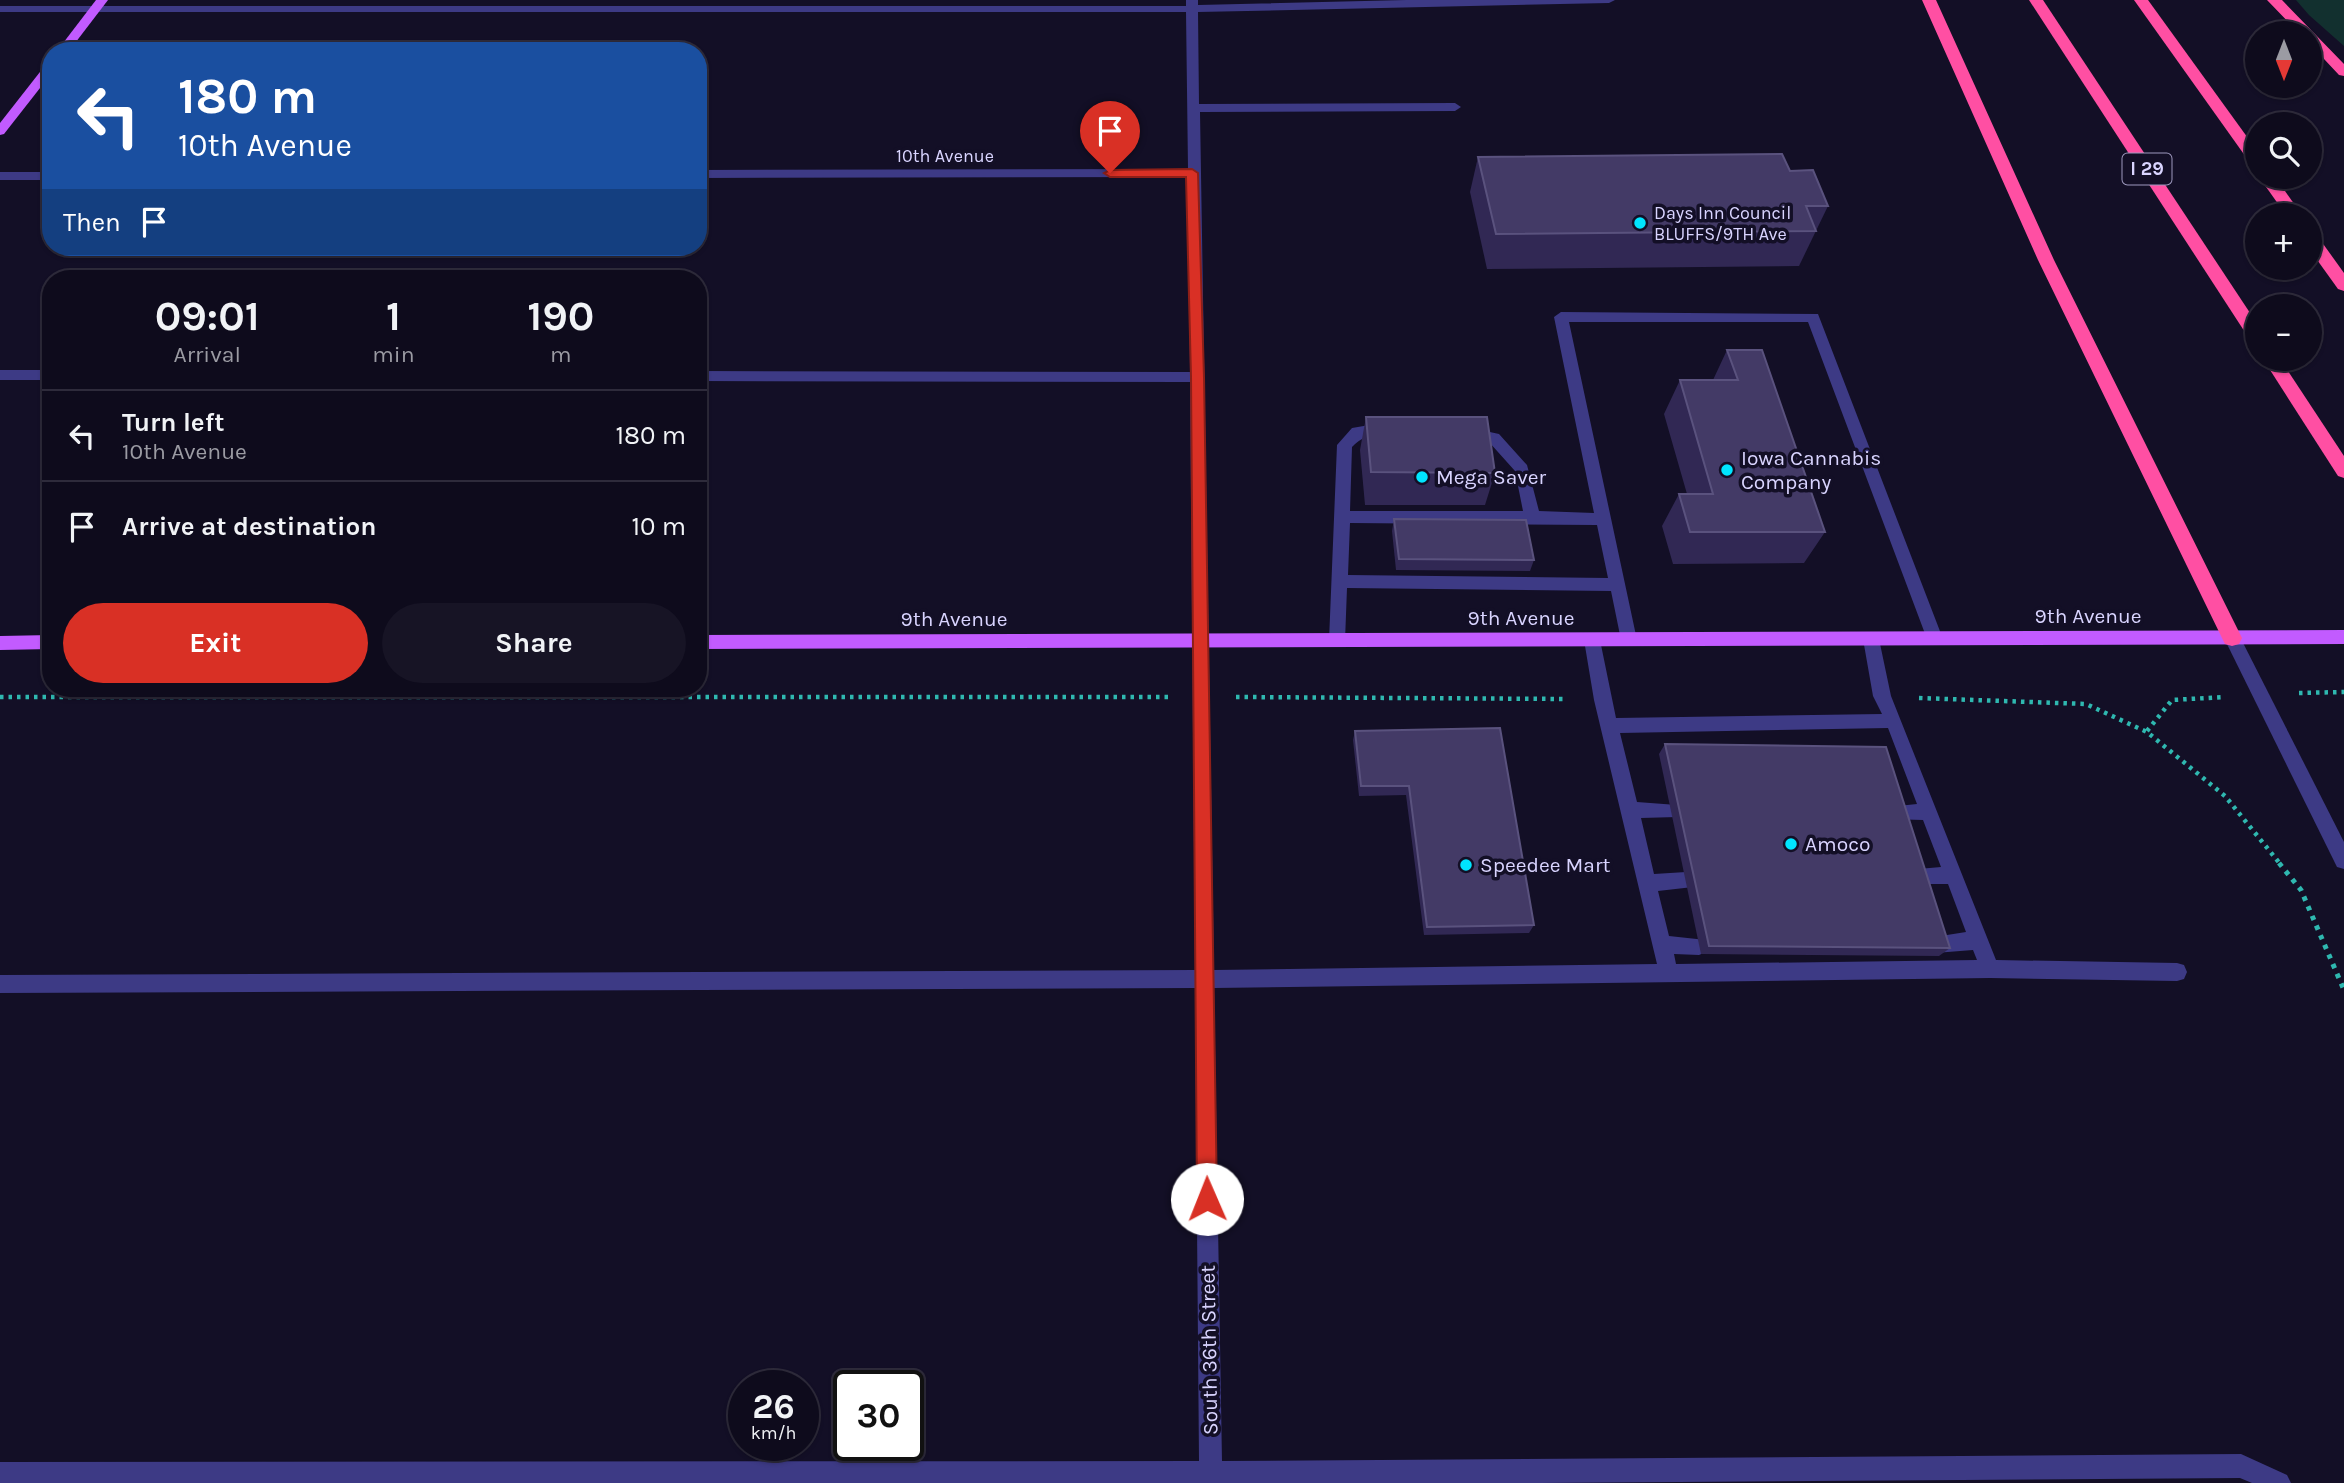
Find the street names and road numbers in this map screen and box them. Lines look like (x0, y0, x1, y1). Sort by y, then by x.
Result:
street label: 10th Avenue (896, 145, 994, 167)
road number: I 29 (2122, 154, 2172, 184)
street label: 9th Avenue (2035, 604, 2141, 628)
street label: 9th Avenue (1468, 606, 1574, 630)
street label: 9th Avenue (901, 607, 1007, 631)
street label: South 36th Street (1196, 1265, 1222, 1435)

